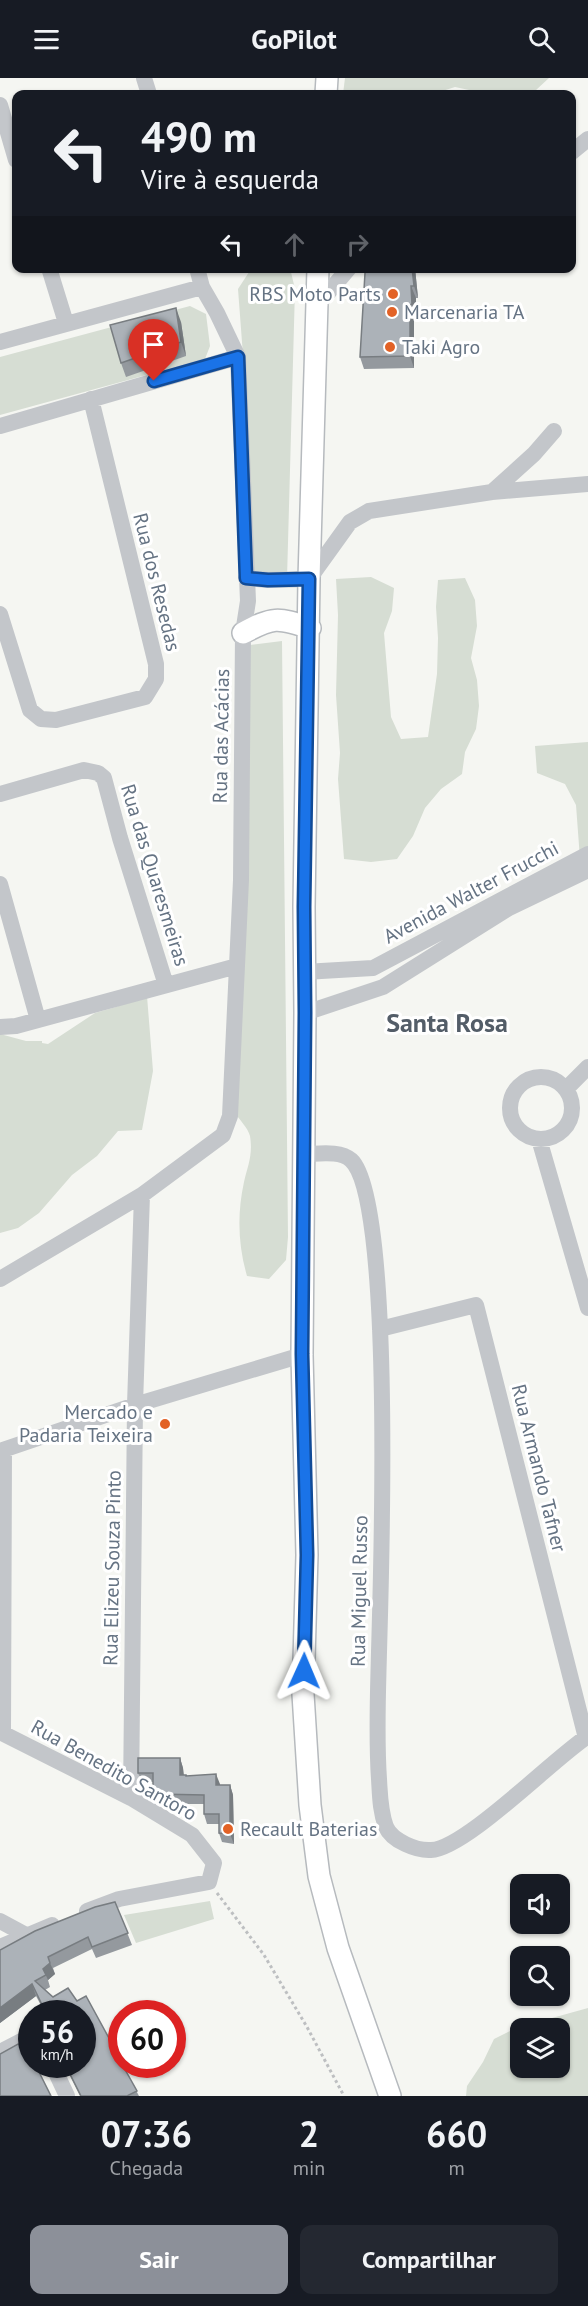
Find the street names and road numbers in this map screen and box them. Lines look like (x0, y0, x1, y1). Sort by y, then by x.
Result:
street label: Rua dos Resedas (127, 510, 187, 654)
street label: Rua das Acácias (207, 668, 235, 804)
street label: Rua das Quaresmeiras (115, 781, 195, 969)
street label: Avenida Walter Frucchi (379, 835, 563, 949)
street label: Rua Armando Tafner (506, 1381, 572, 1555)
street label: Rua Elizeu Souza Pinto (97, 1470, 127, 1666)
street label: Rua Miguel Russo (345, 1515, 373, 1667)
street label: Rua Benedito Santoro (26, 1714, 202, 1826)

